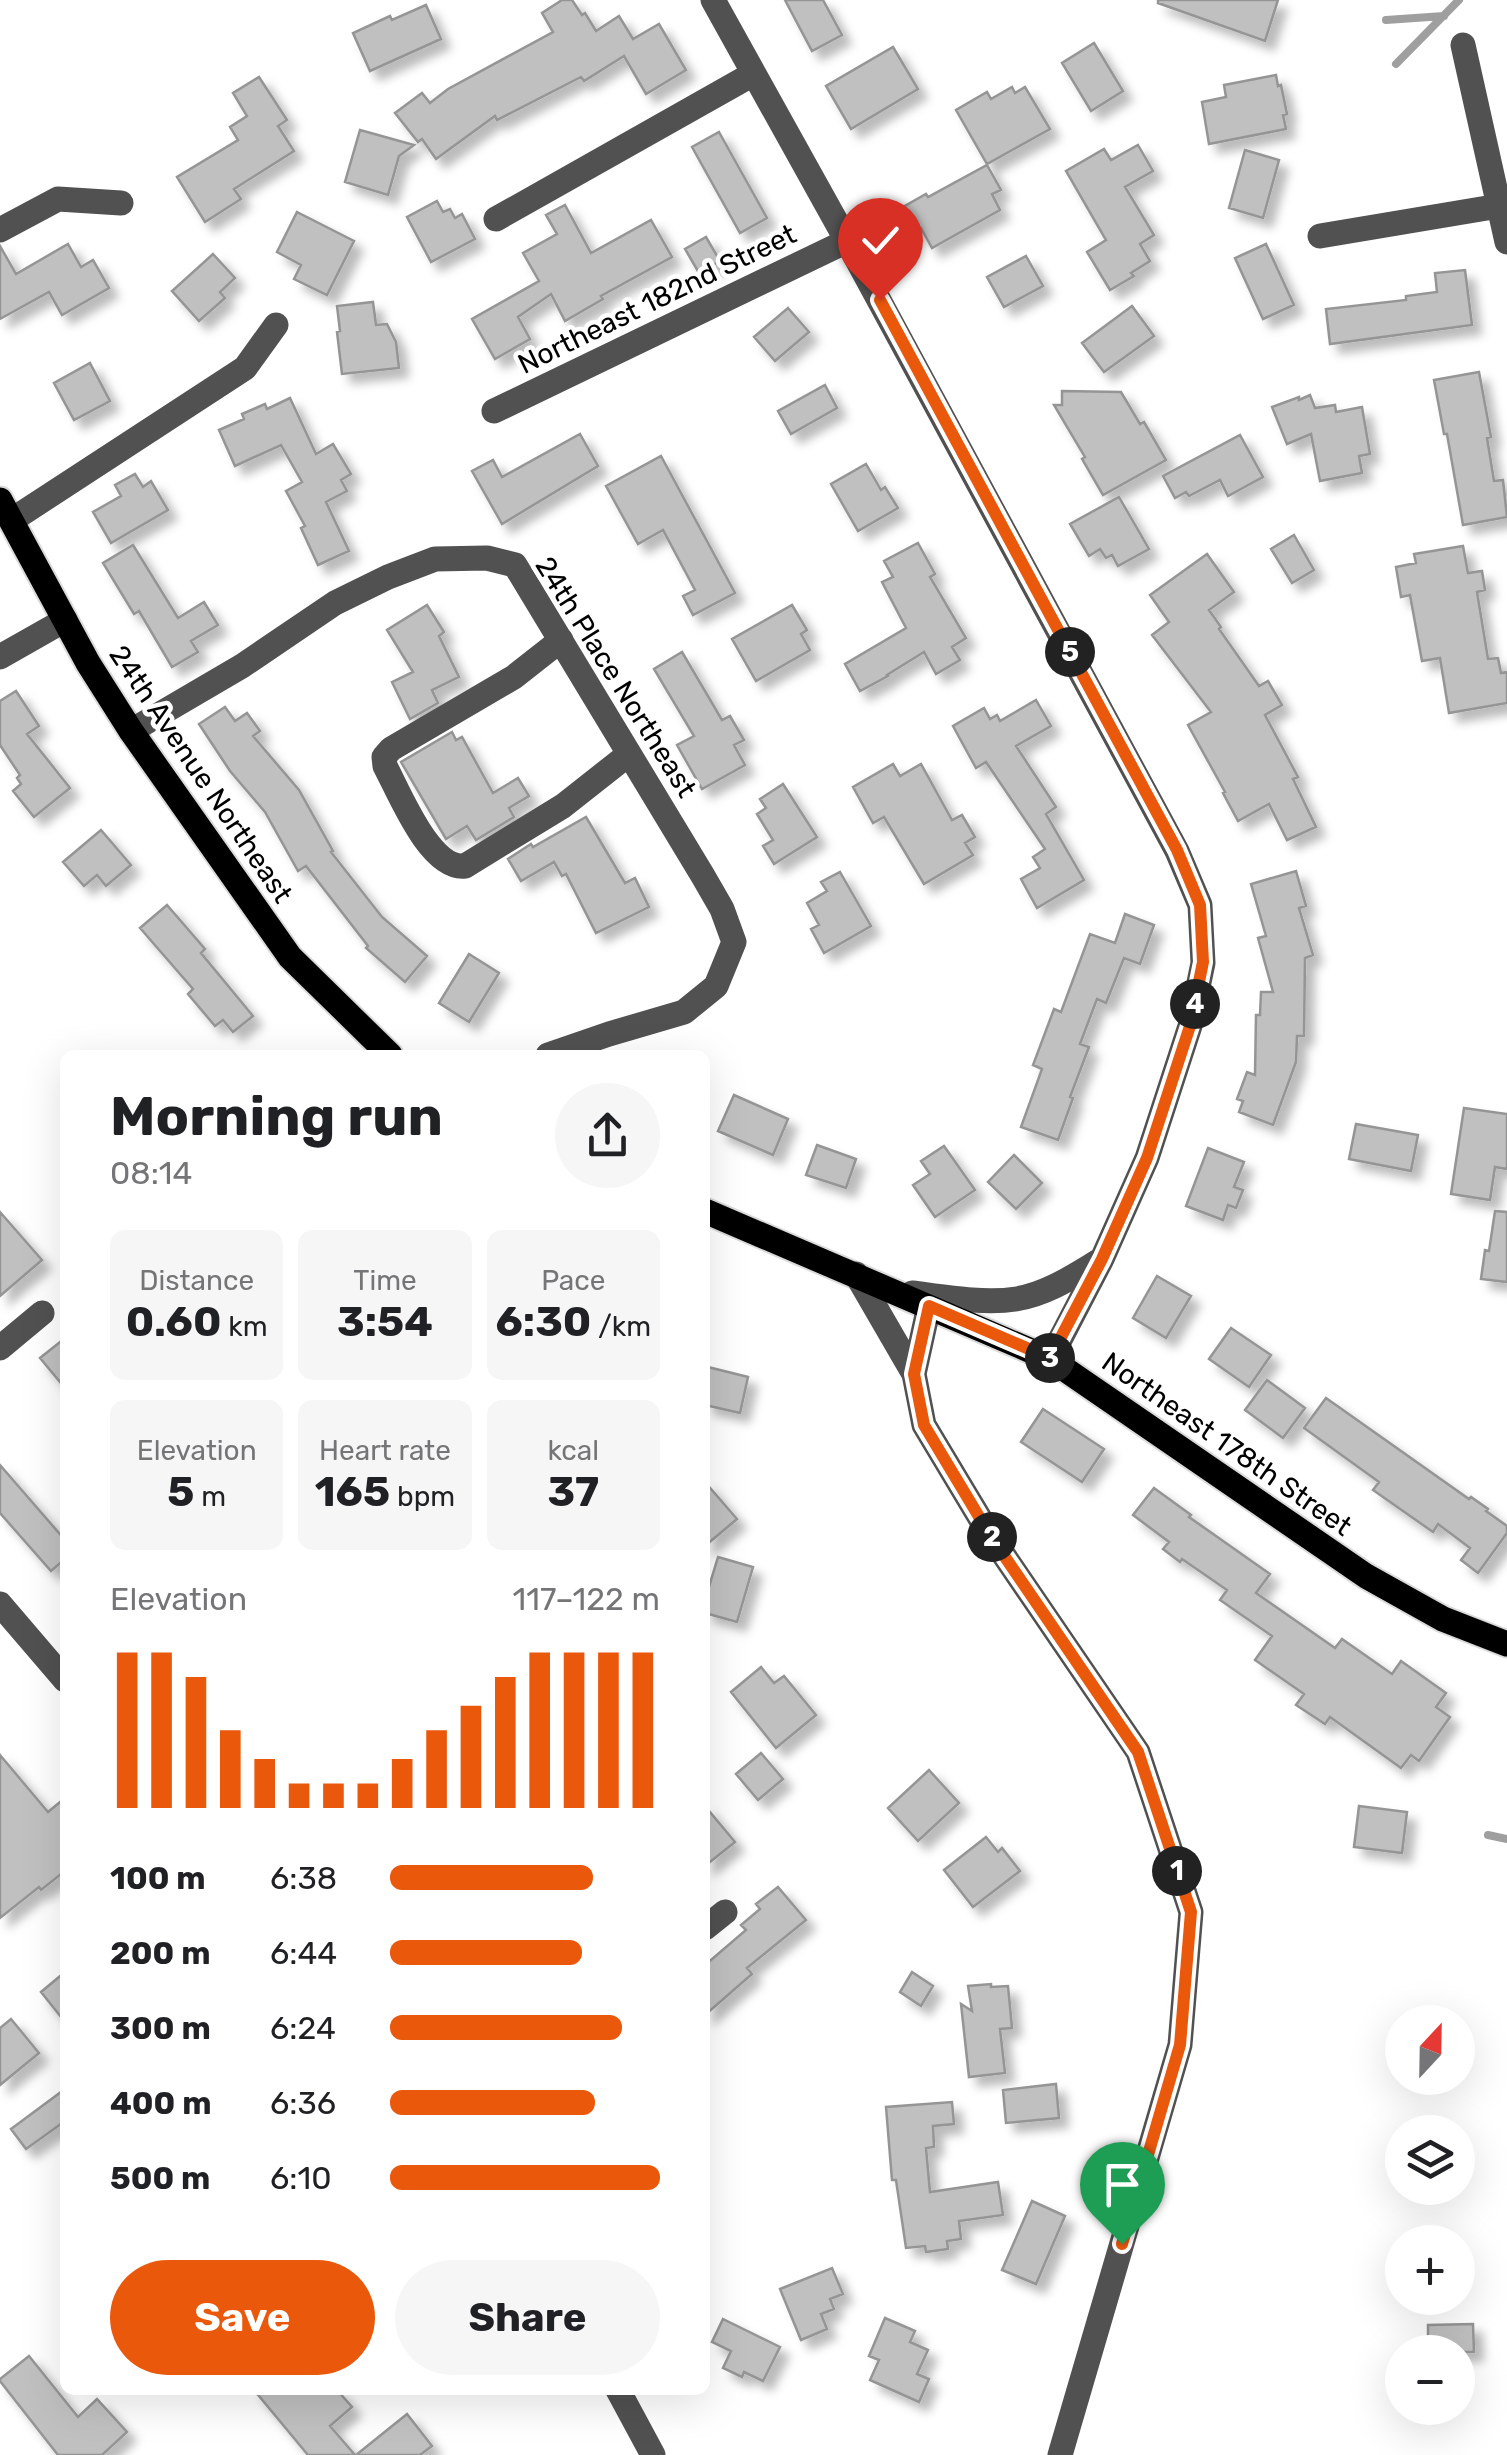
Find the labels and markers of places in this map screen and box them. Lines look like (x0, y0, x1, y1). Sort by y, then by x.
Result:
pin (838, 198, 923, 301)
pin: 5 (1045, 627, 1095, 677)
pin: 4 (1170, 979, 1220, 1029)
pin: 3 (1025, 1333, 1075, 1383)
pin: 2 (967, 1512, 1017, 1562)
pin: 1 (1152, 1846, 1202, 1896)
pin (1080, 2142, 1165, 2245)

